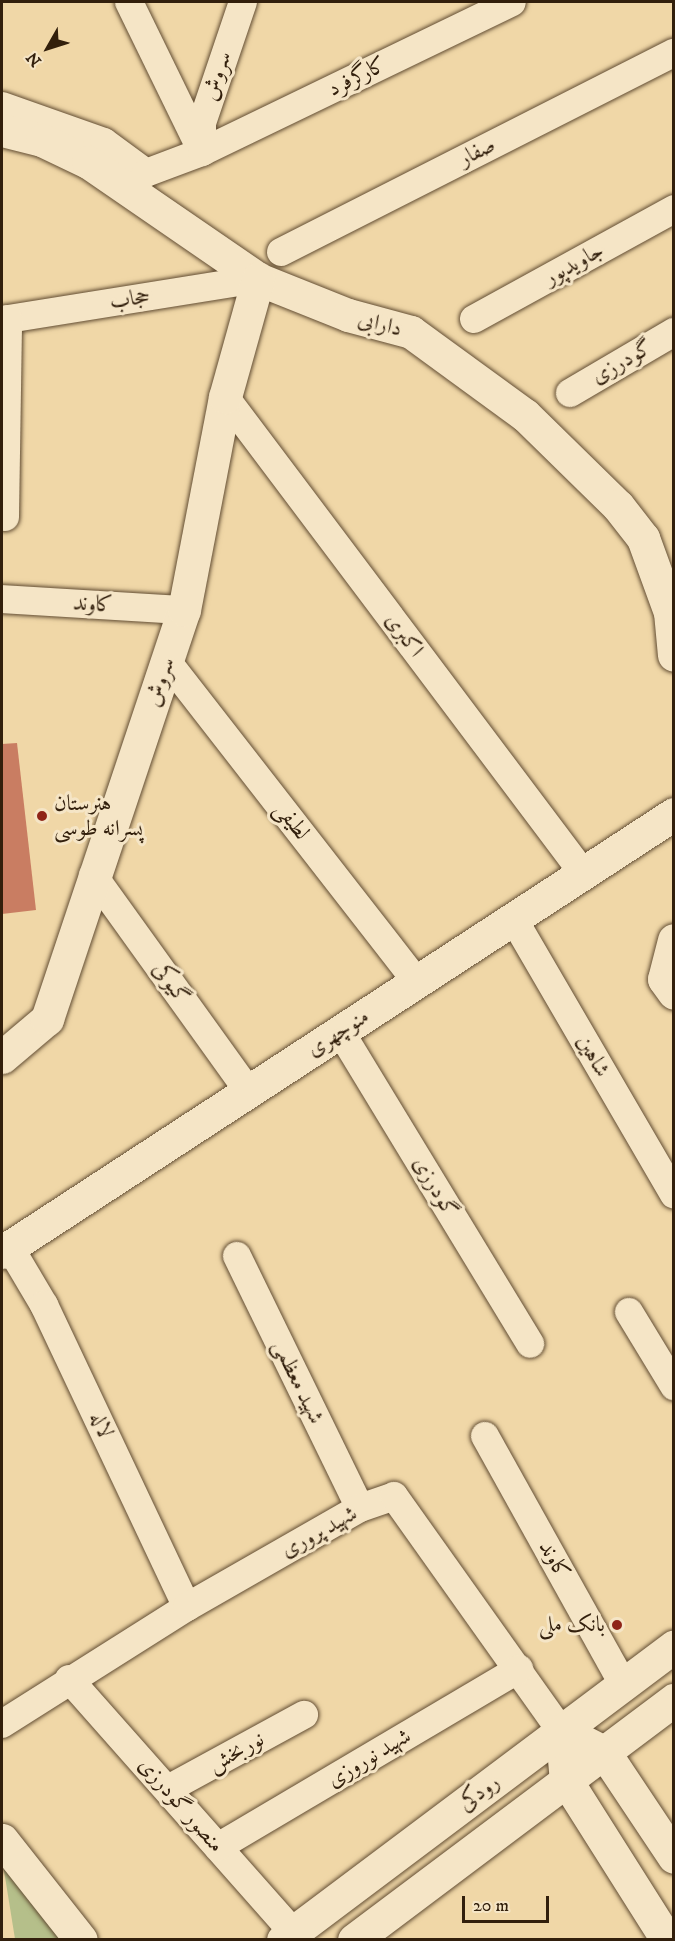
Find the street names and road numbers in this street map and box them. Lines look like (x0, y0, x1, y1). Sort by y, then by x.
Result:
street label: سروش (197, 48, 237, 104)
street label: کارگرفرد (323, 52, 391, 102)
street label: صفار (454, 132, 500, 172)
street label: جاویدپور (540, 237, 608, 291)
street label: حجاب (108, 283, 152, 315)
street label: دارابی (355, 306, 405, 342)
street label: گودرزی (587, 334, 657, 390)
street label: کاوند (72, 590, 114, 618)
street label: اکبری (379, 608, 429, 662)
street label: سروش (139, 654, 181, 710)
street label: لطیفی (269, 797, 315, 845)
street label: گیوکی (147, 957, 195, 1009)
street label: منوچهری (302, 1003, 374, 1063)
street label: شاهین (571, 1030, 615, 1082)
street label: گودرزی (407, 1152, 463, 1222)
street label: شهید معظمی (266, 1336, 330, 1428)
street label: لاله (84, 1408, 118, 1442)
street label: شهید پروری (276, 1500, 362, 1564)
street label: کاوند (533, 1536, 575, 1584)
street label: شهید نوروزی (322, 1723, 416, 1793)
street label: نوربخش (203, 1726, 269, 1778)
street label: منصور گودرزی (133, 1752, 229, 1858)
street label: رودکی (453, 1769, 505, 1817)

